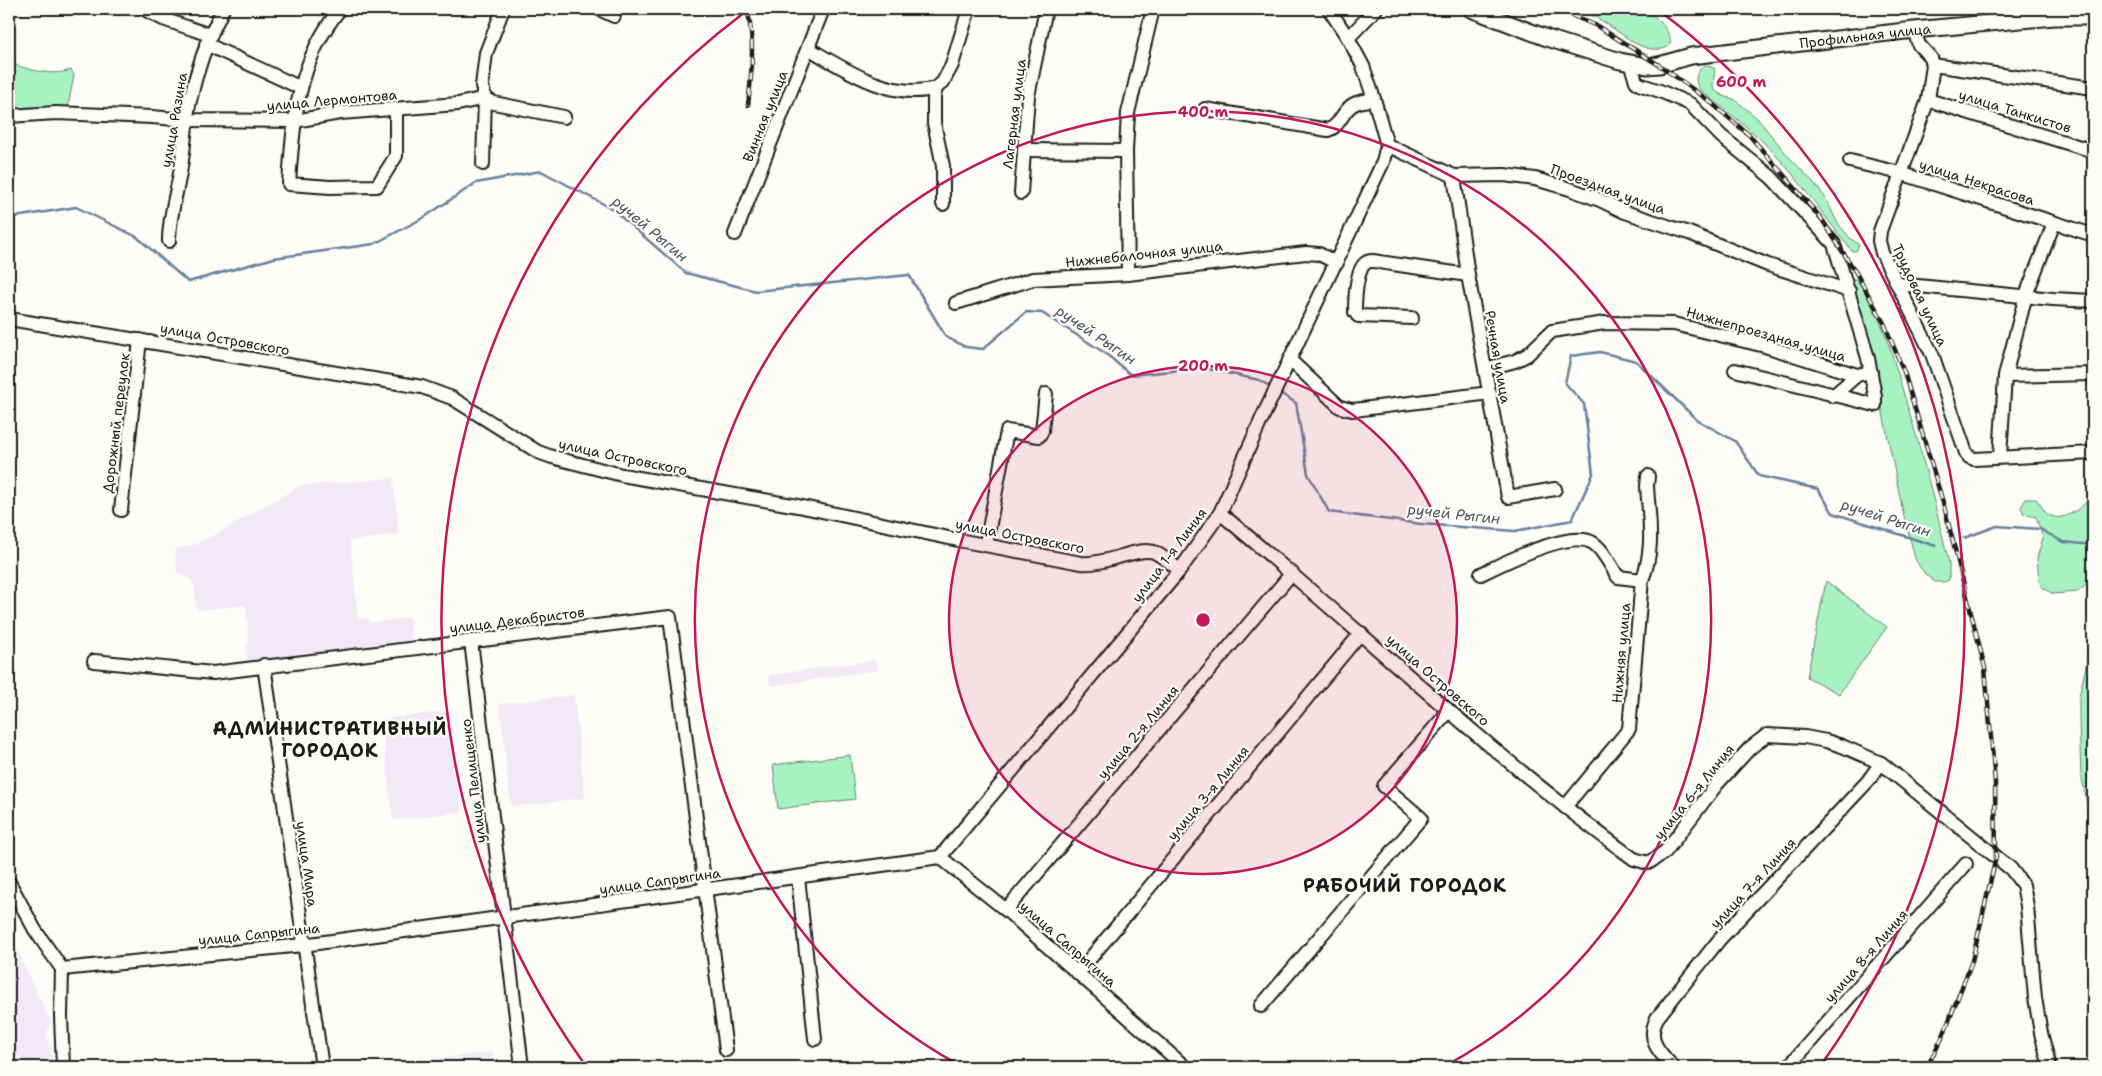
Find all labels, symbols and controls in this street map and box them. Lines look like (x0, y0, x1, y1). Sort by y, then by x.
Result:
street label: Профильная улица (1798, 19, 1932, 52)
street label: Лагерная улица (998, 58, 1030, 170)
street label: Винная улица (738, 67, 792, 164)
street label: улица Разина (157, 71, 191, 169)
text: 600 m (1716, 72, 1766, 92)
street label: улица Лермонтова (266, 85, 398, 115)
street label: улица Танкистов (1957, 85, 2073, 137)
text: 400 m (1178, 102, 1228, 122)
street label: улица Некрасова (1917, 155, 2037, 209)
street label: Проездная улица (1548, 160, 1668, 218)
water label: ручей Рыгин (607, 191, 692, 267)
street label: Нижнебалочная улица (1064, 237, 1224, 271)
street label: Трудовая улица (1888, 241, 1952, 349)
water label: ручей Рыгин (1051, 300, 1140, 369)
street label: Нижнепроездная улица (1684, 303, 1848, 366)
street label: Речная улица (1481, 309, 1515, 405)
street label: улица Островского (159, 319, 291, 359)
street label: Дорожный переулок (98, 351, 134, 494)
text: 200 m (1178, 356, 1228, 376)
street label: улица Островского (557, 435, 689, 479)
water label: ручей Рыгин (1838, 494, 1933, 542)
water label: ручей Рыгин (1406, 499, 1501, 529)
street label: улица 1-я Линия (1128, 504, 1210, 606)
street label: улица Островского (954, 515, 1086, 557)
street label: Нижняя улица (1608, 602, 1634, 704)
street label: улица Декабристов (449, 603, 585, 637)
centre of rings (1194, 611, 1212, 629)
street label: улица Островского (1383, 630, 1493, 730)
street label: улица 2-я Линия (1093, 681, 1183, 783)
district label: АДМИНИСТРАТИВНЫЙ ГОРОДОК (213, 716, 447, 763)
street label: улица Пелищенко (456, 718, 490, 844)
street label: улица 6-я Линия (1650, 740, 1738, 844)
street label: улица 3-я Линия (1163, 742, 1253, 844)
street label: улица Мира (292, 820, 322, 908)
street label: улица 7-я Линия (1706, 834, 1800, 932)
street label: улица Сапрыгина (598, 864, 722, 898)
district label: РАБОЧИЙ ГОРОДОК (1303, 873, 1507, 898)
street label: улица Сапрыгина (1016, 897, 1120, 991)
street label: улица 8-я Линия (1820, 906, 1912, 1006)
street label: улица Сапрыгина (197, 919, 321, 949)

